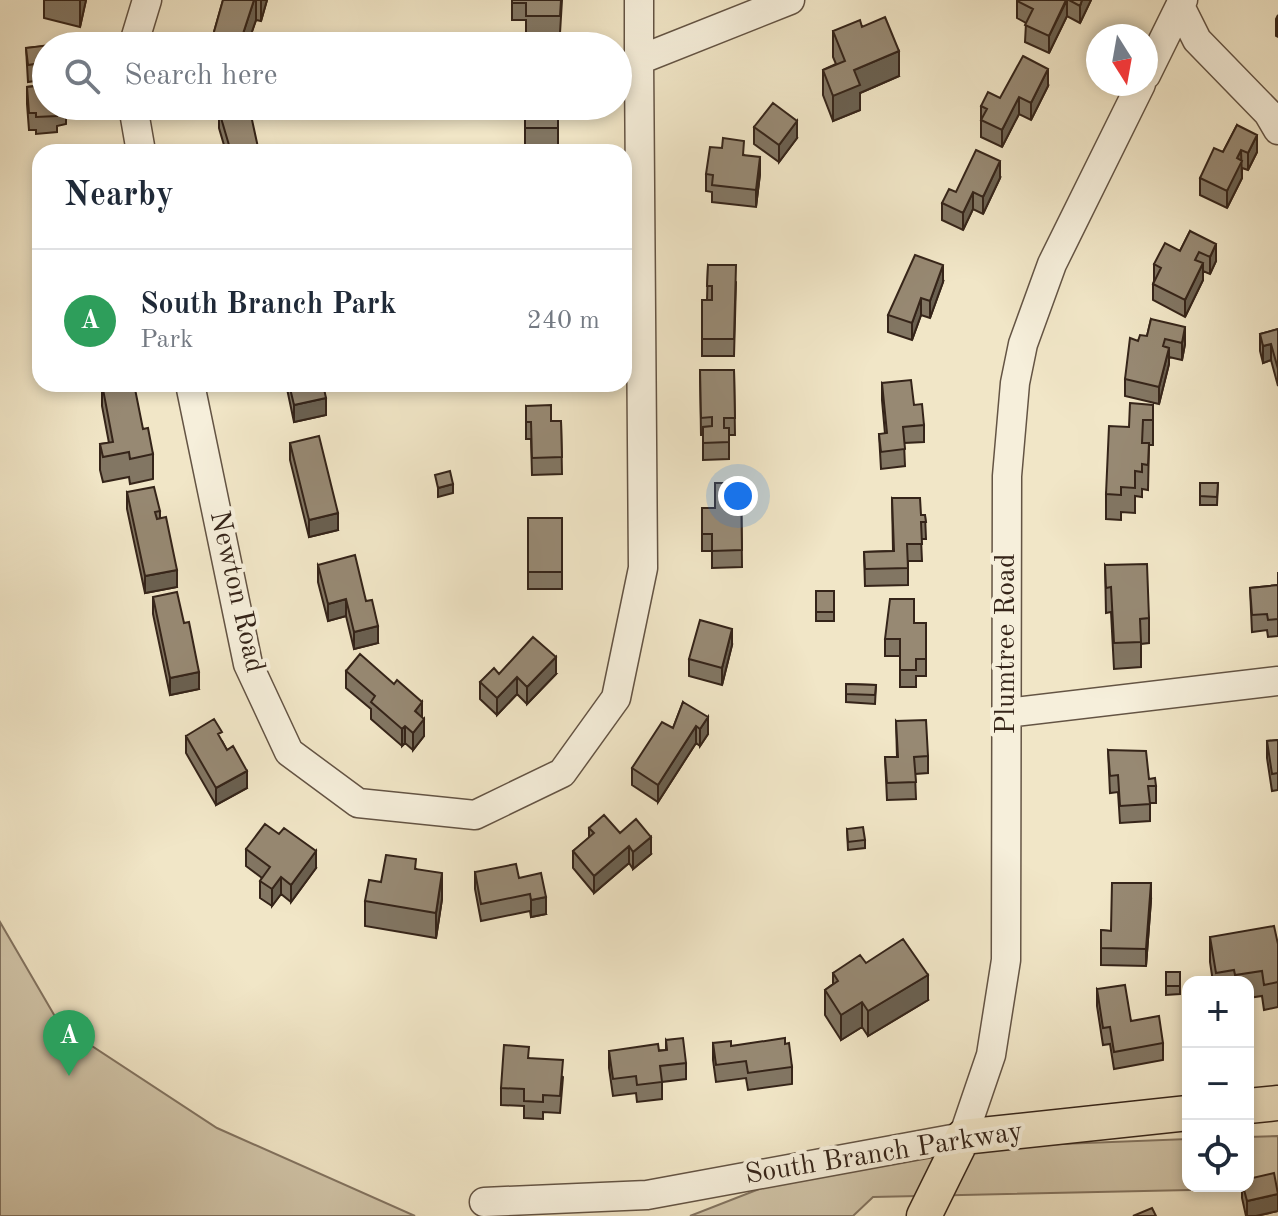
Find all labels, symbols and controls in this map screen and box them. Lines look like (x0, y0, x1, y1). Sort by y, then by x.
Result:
north arrow (1086, 24, 1158, 96)
search box (32, 32, 632, 120)
icon: search (60, 54, 104, 98)
text: Search here (124, 61, 278, 91)
text: Nearby (64, 179, 174, 213)
text: South Branch Park (140, 290, 397, 320)
text: A (80, 308, 100, 334)
text: 240 m (527, 308, 600, 334)
text: Park (140, 327, 194, 353)
your location (718, 476, 758, 516)
street label: Newton Road (204, 508, 268, 676)
street label: Plumtree Road (993, 553, 1021, 735)
map controls (1182, 976, 1254, 1192)
button: + (1182, 976, 1254, 1048)
pin: A (43, 1010, 95, 1076)
button: − (1182, 1048, 1254, 1120)
street label: South Branch Parkway (743, 1118, 1025, 1190)
button: locate (1182, 1120, 1254, 1192)

